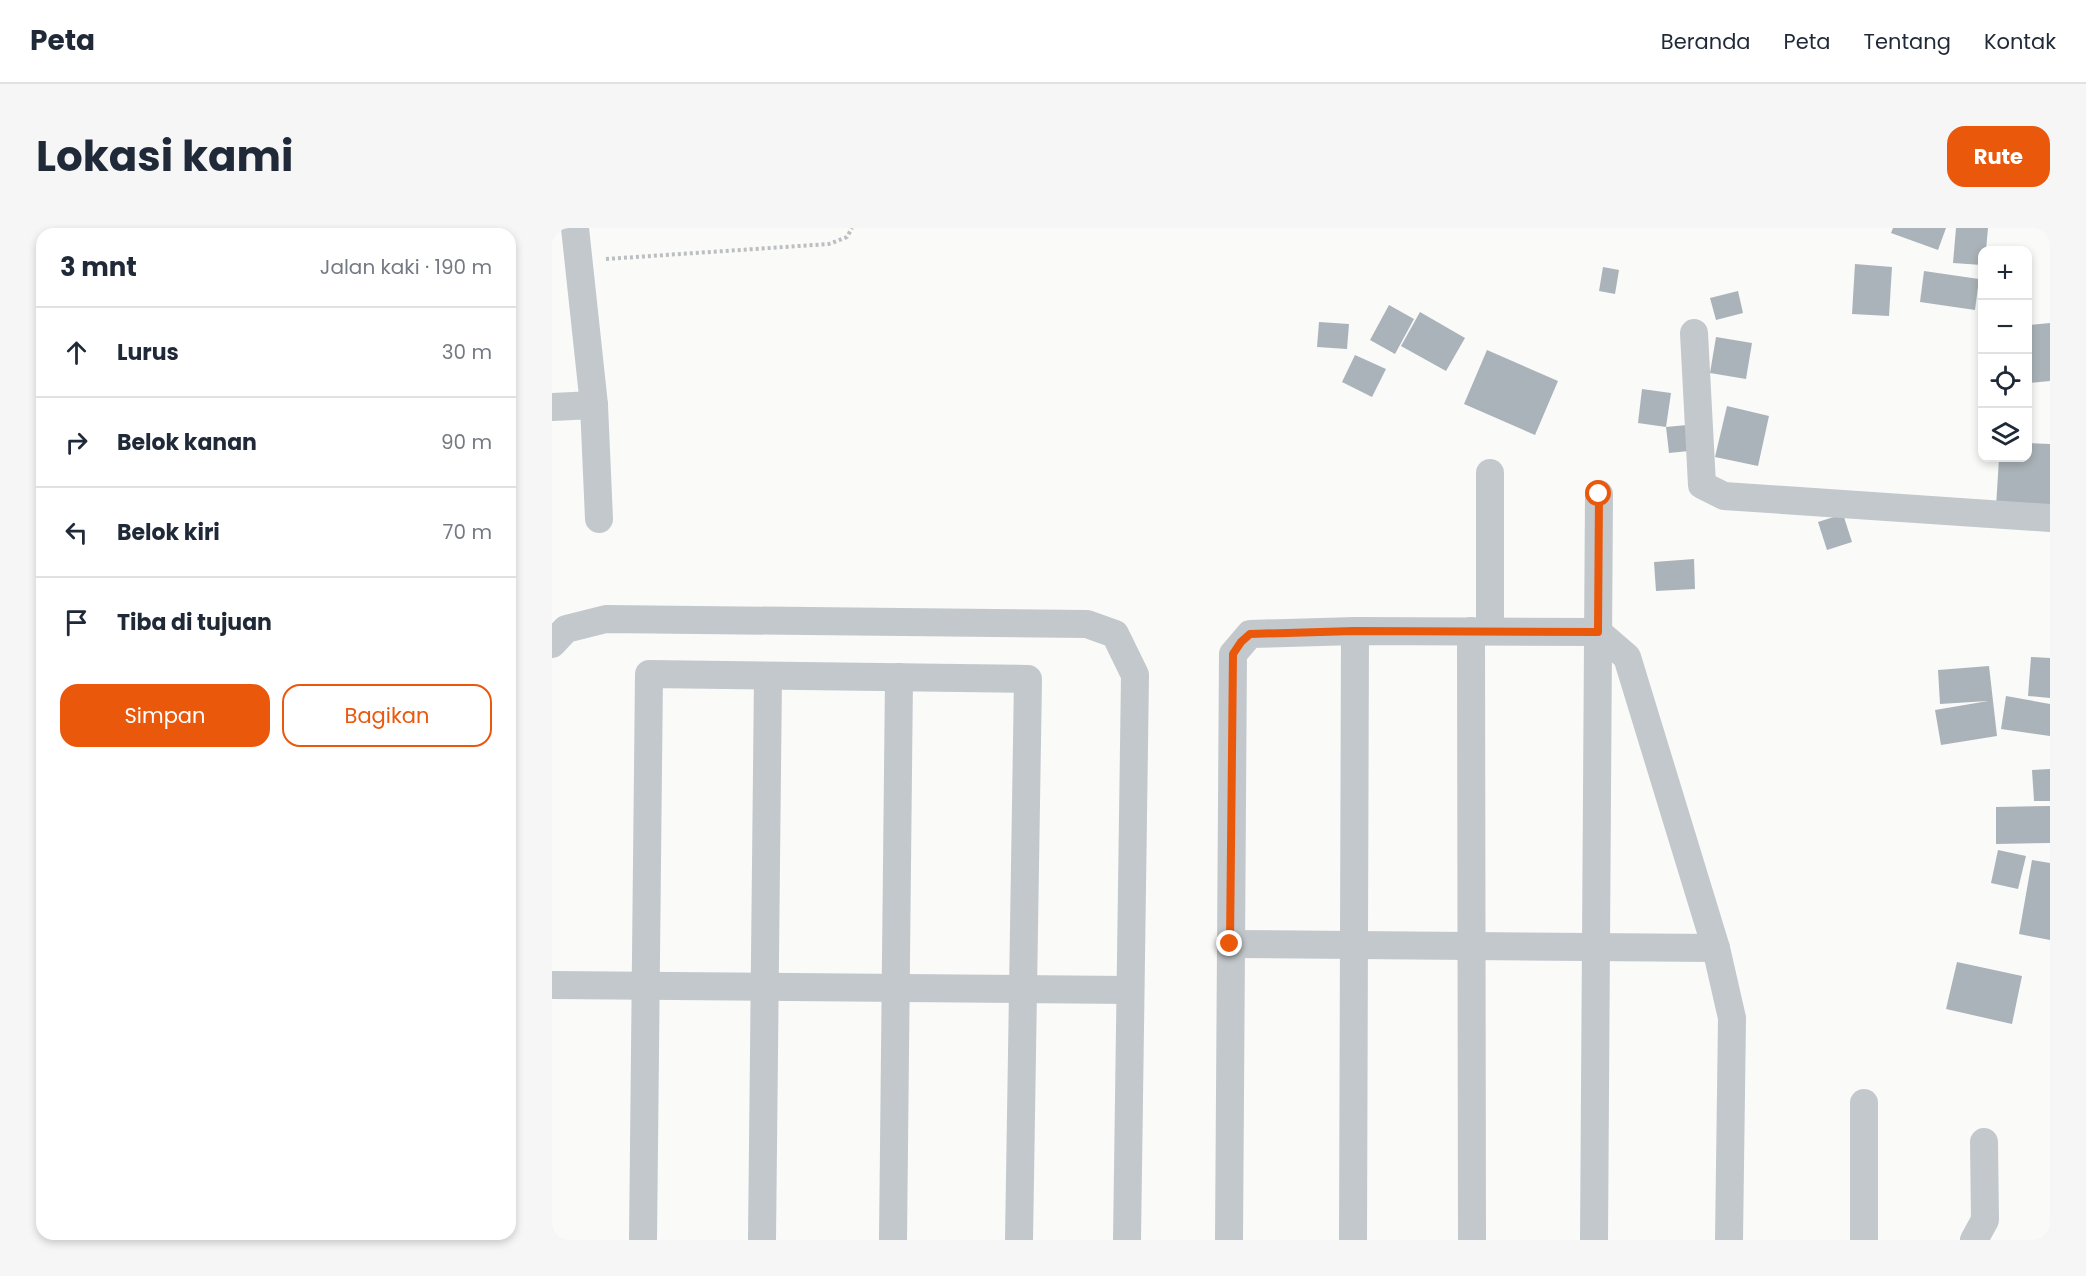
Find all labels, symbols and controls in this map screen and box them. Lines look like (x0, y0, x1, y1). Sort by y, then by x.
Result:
text: Peta (30, 21, 95, 60)
text: Beranda (1661, 27, 1751, 56)
text: Peta (1784, 27, 1831, 56)
text: Tentang (1864, 27, 1951, 56)
text: Kontak (1984, 27, 2056, 56)
button: Rute (1947, 126, 2050, 187)
text: Lokasi kami (36, 127, 293, 186)
map controls (1978, 246, 2032, 462)
button: + (1978, 246, 2032, 300)
text: 3 mnt (60, 249, 137, 285)
text: Jalan kaki · 190 m (320, 253, 492, 281)
button: − (1978, 300, 2032, 354)
icon: ahead (60, 336, 93, 369)
text: Lurus (117, 337, 179, 368)
text: 30 m (442, 338, 492, 366)
button: locate (1978, 354, 2032, 408)
button: layers (1978, 408, 2032, 462)
icon: right (60, 426, 93, 459)
text: Belok kanan (117, 427, 257, 458)
text: 90 m (441, 428, 492, 456)
route start (1585, 480, 1611, 506)
icon: left (60, 516, 93, 549)
text: Belok kiri (117, 517, 220, 548)
text: 70 m (443, 518, 492, 546)
icon: arrive (60, 606, 93, 639)
text: Tiba di tujuan (117, 607, 272, 638)
button: Simpan (60, 684, 270, 747)
button: Bagikan (282, 684, 492, 747)
route end (1216, 930, 1242, 956)

